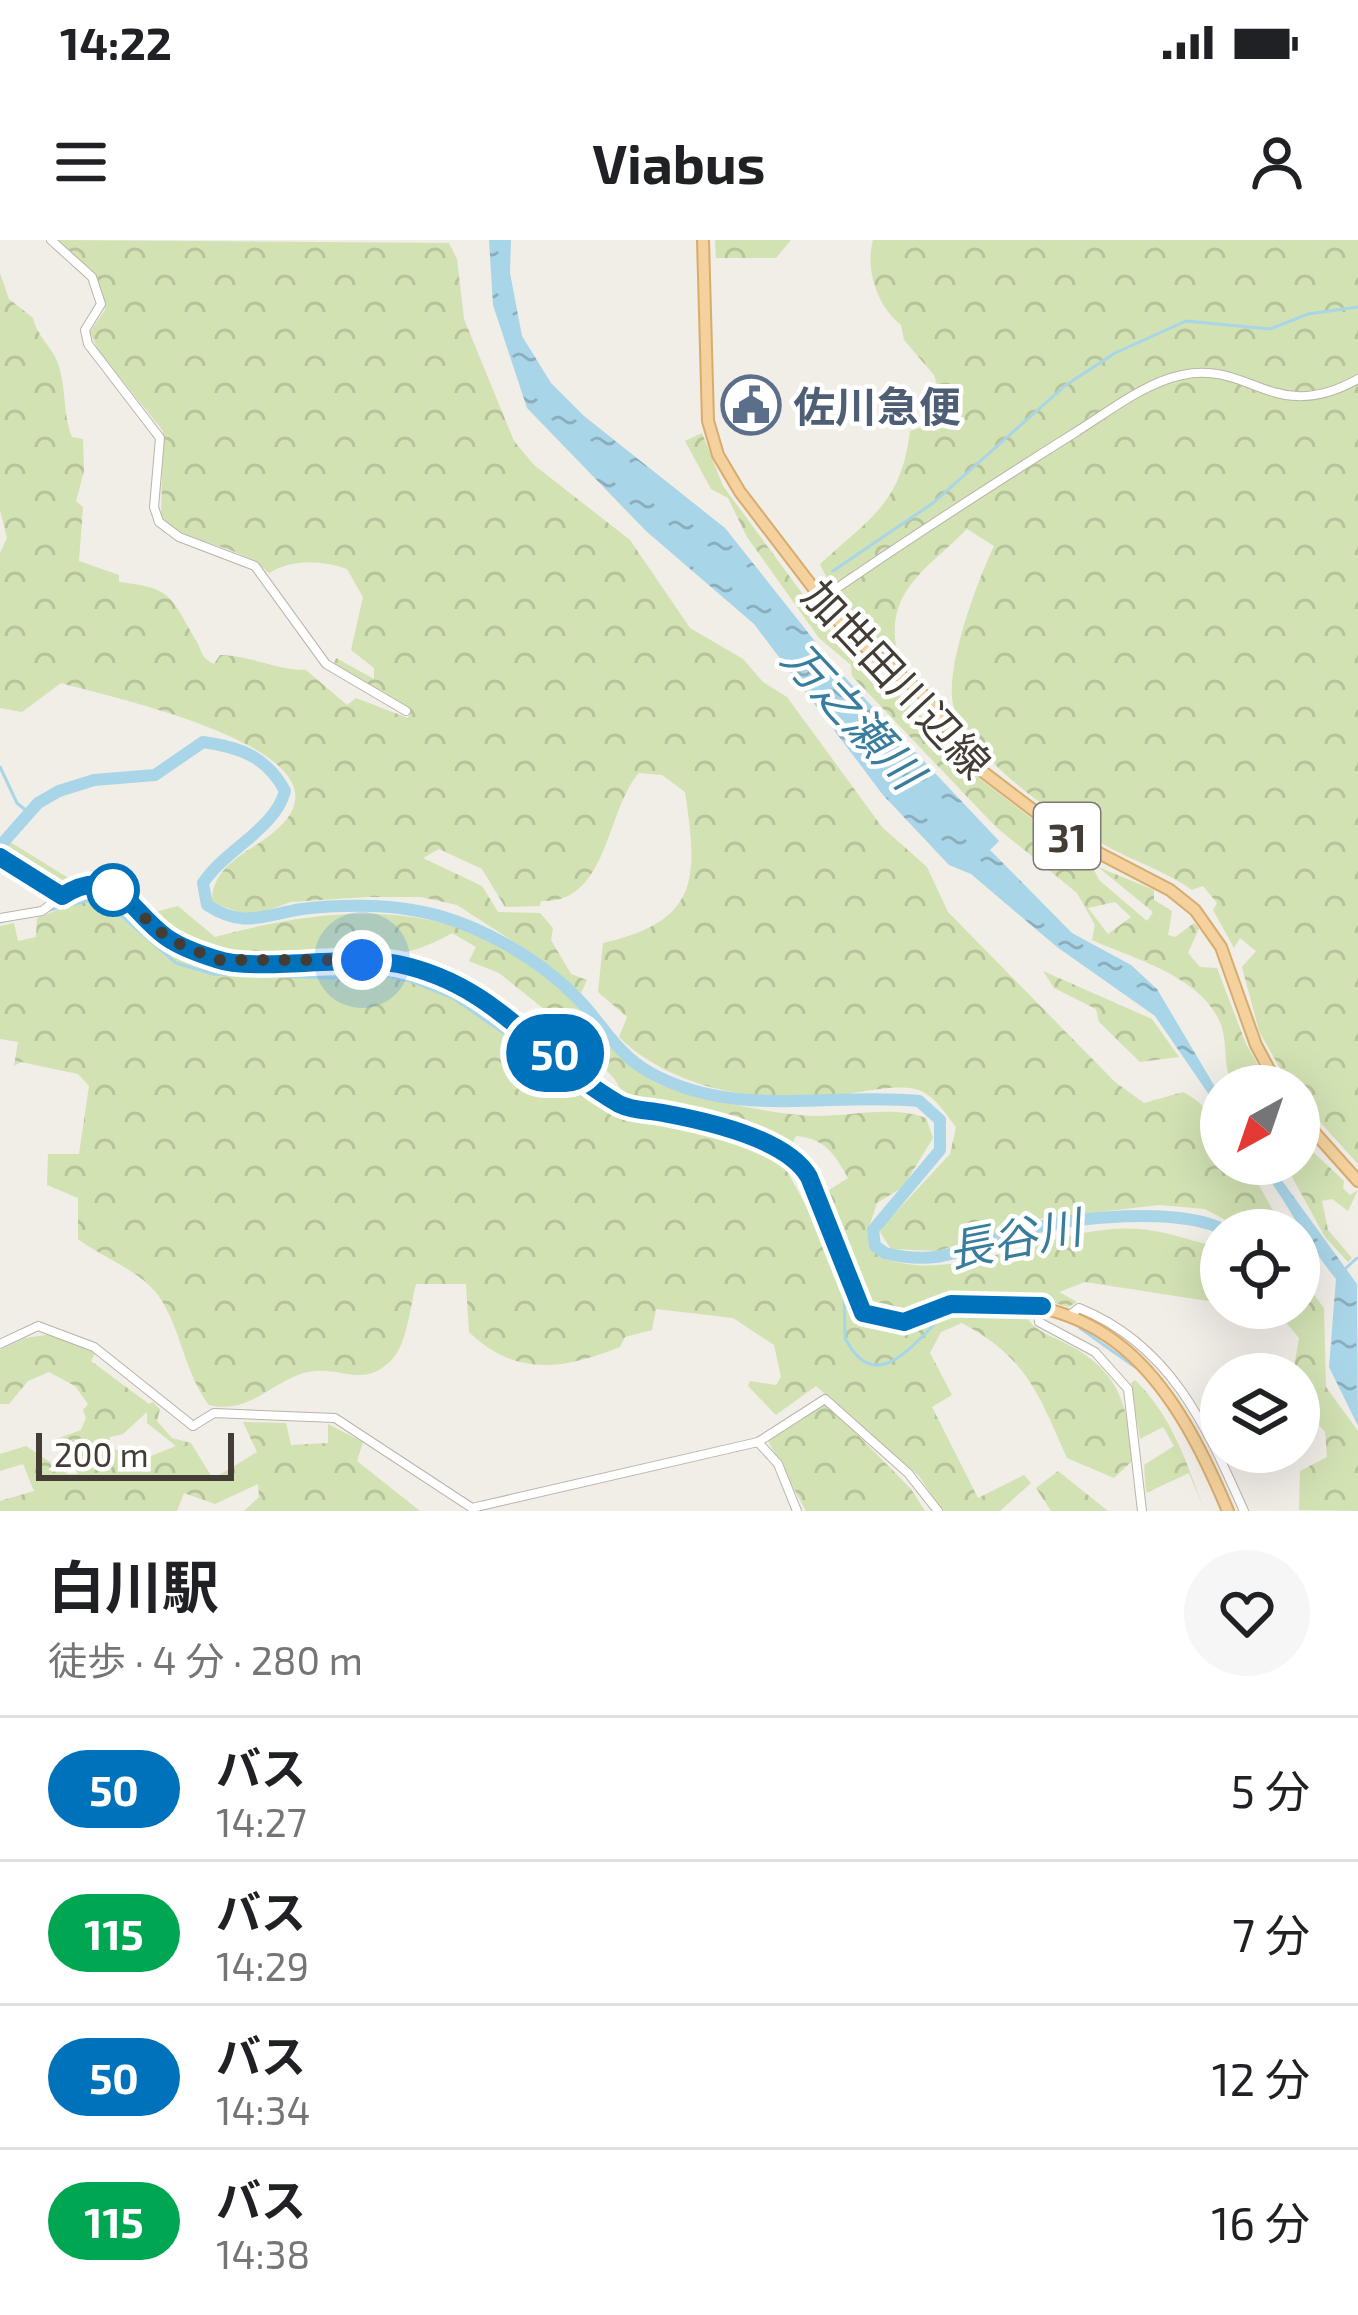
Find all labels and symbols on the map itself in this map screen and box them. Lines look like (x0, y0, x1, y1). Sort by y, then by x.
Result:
public building icon: 佐川急便 (720, 374, 782, 436)
place label: 佐川急便 (793, 380, 961, 430)
street label: 加世田川辺線 (794, 569, 1002, 787)
water label: 万之瀬川 (773, 630, 938, 801)
road number: 31 (1034, 803, 1100, 869)
unlabelled marker (88, 865, 138, 915)
your location (332, 930, 392, 990)
line badge: 50 (501, 1014, 609, 1092)
north arrow (1200, 1065, 1320, 1185)
water label: 長谷川 (943, 1197, 1089, 1276)
scale bar (36, 1427, 234, 1480)

